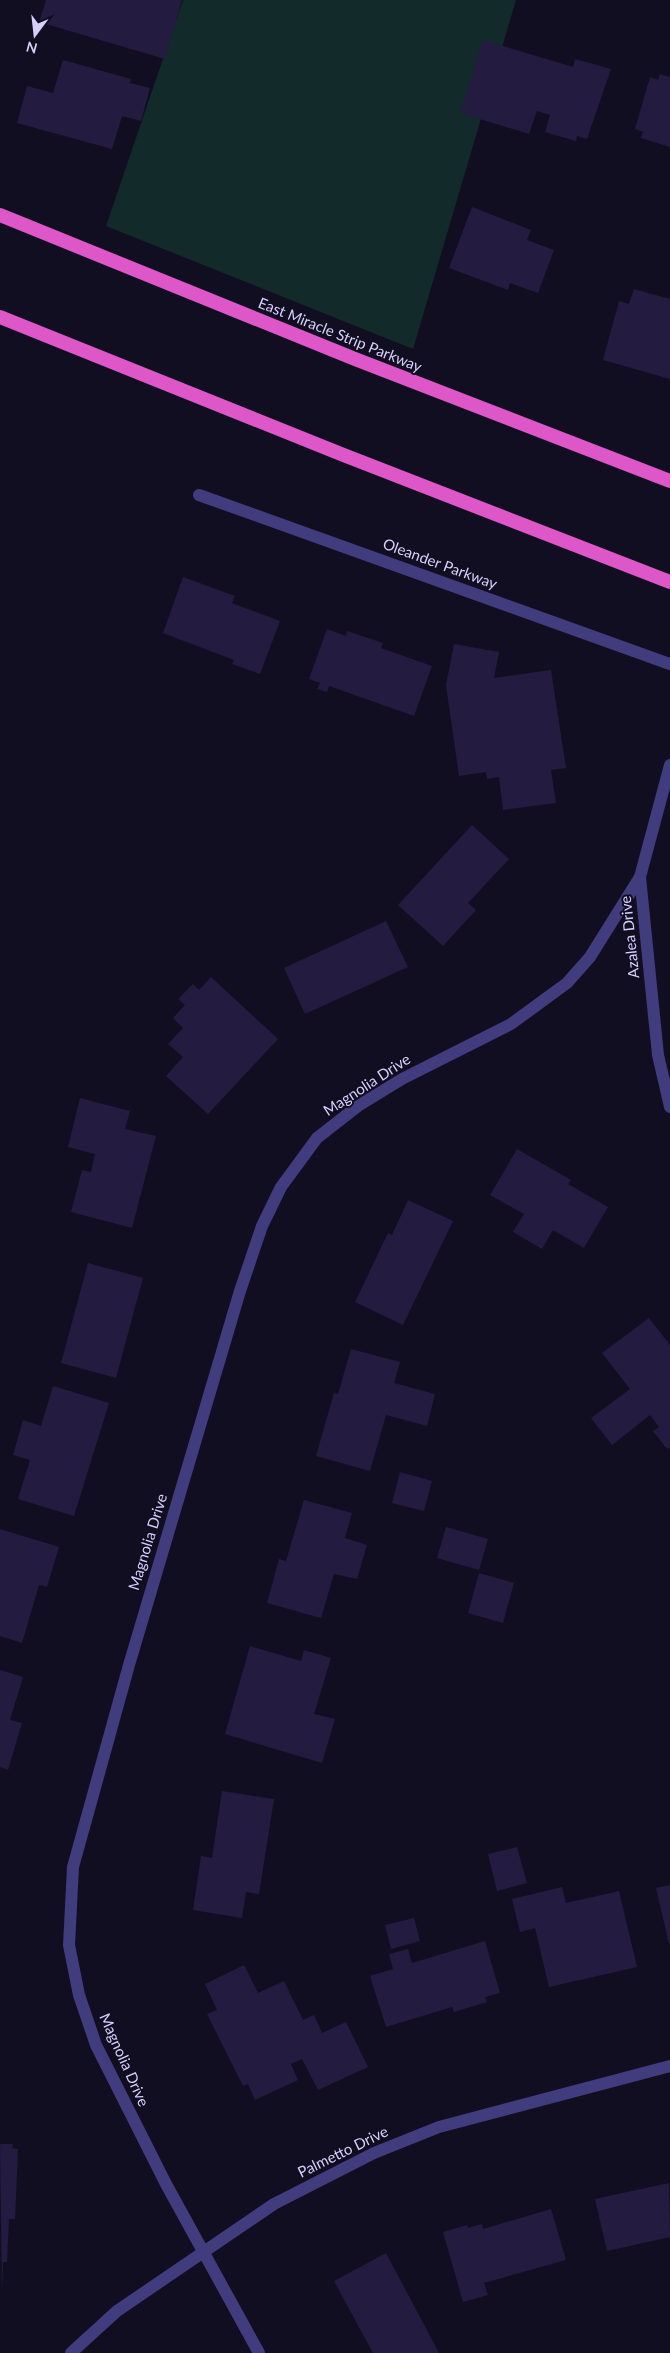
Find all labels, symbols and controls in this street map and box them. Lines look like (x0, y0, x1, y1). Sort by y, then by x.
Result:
north arrow (10, 10, 60, 60)
text: N (24, 38, 39, 58)
street label: East Miracle Strip Parkway (256, 293, 425, 375)
street label: Oleander Parkway (381, 534, 500, 592)
street label: Azalea Drive (616, 895, 642, 979)
street label: Magnolia Drive (320, 1049, 413, 1119)
street label: Magnolia Drive (124, 1491, 170, 1592)
street label: Magnolia Drive (96, 2010, 154, 2109)
street label: Palmetto Drive (294, 2121, 391, 2181)

